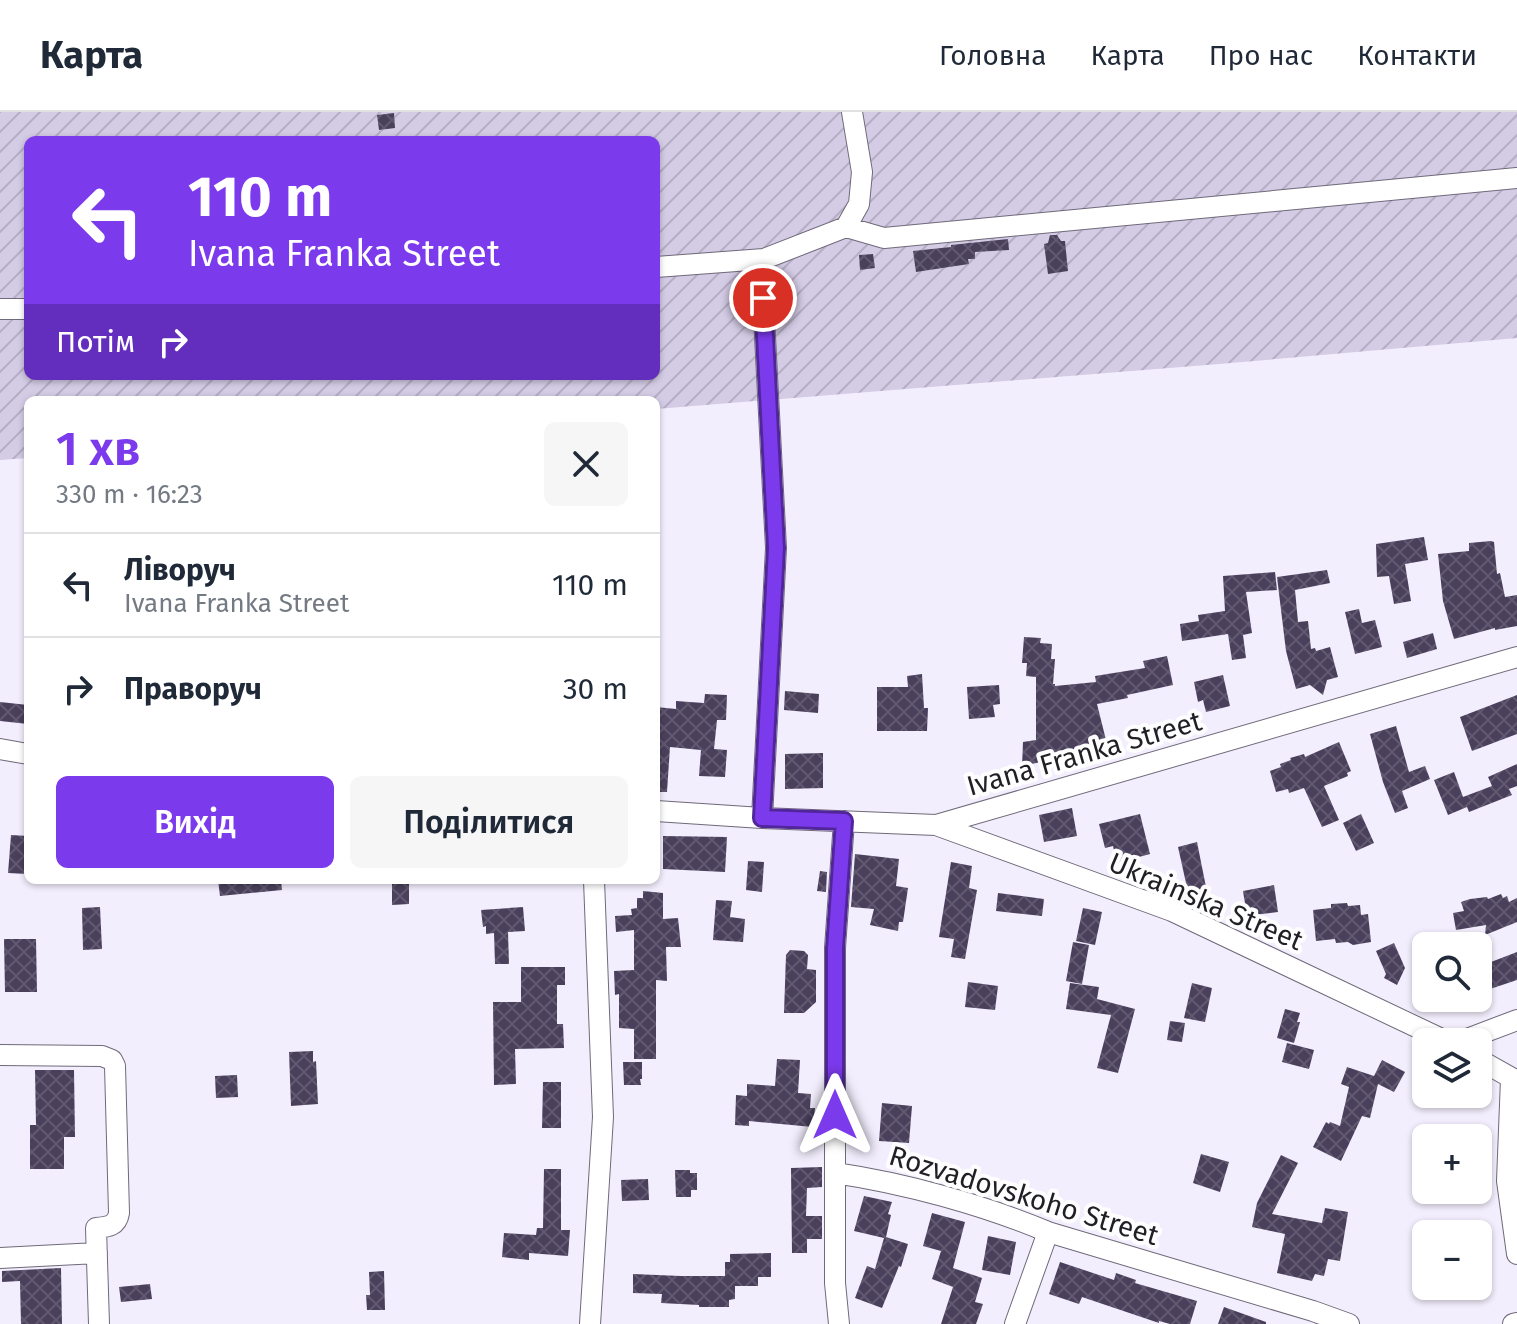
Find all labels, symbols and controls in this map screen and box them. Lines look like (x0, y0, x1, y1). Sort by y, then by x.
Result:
text: Карта (40, 32, 143, 78)
text: Головна (939, 39, 1047, 72)
text: Карта (1091, 39, 1165, 72)
text: Про нас (1209, 39, 1313, 72)
text: Контакти (1357, 39, 1477, 72)
text: 110 m (188, 164, 332, 231)
icon: left (56, 168, 160, 272)
text: Ivana Franka Street (188, 232, 500, 276)
pin (729, 264, 797, 332)
icon: arrive (741, 276, 785, 320)
icon: right (151, 320, 195, 364)
text: Потім (56, 324, 135, 360)
text: 1 хв (56, 420, 141, 478)
button: close (544, 422, 628, 506)
text: 330 m · 16:23 (56, 479, 203, 510)
text: Ліворуч (124, 552, 236, 588)
icon: left (56, 563, 100, 607)
text: 110 m (552, 567, 628, 603)
text: Ivana Franka Street (124, 588, 349, 619)
icon: right (56, 667, 100, 711)
text: Праворуч (124, 671, 262, 707)
text: 30 m (563, 671, 628, 707)
street label: Ivana Franka Street (963, 704, 1206, 803)
button: Вихід (56, 776, 334, 868)
button: Поділитися (350, 776, 628, 868)
street label: Ukrainska Street (1104, 846, 1309, 958)
map controls (1412, 932, 1492, 1300)
button: search (1412, 932, 1492, 1012)
button: layers (1412, 1028, 1492, 1108)
position arrow (793, 1073, 877, 1157)
button: + (1412, 1124, 1492, 1204)
street label: Rozvadovskoho Street (885, 1139, 1163, 1252)
button: − (1412, 1220, 1492, 1300)

